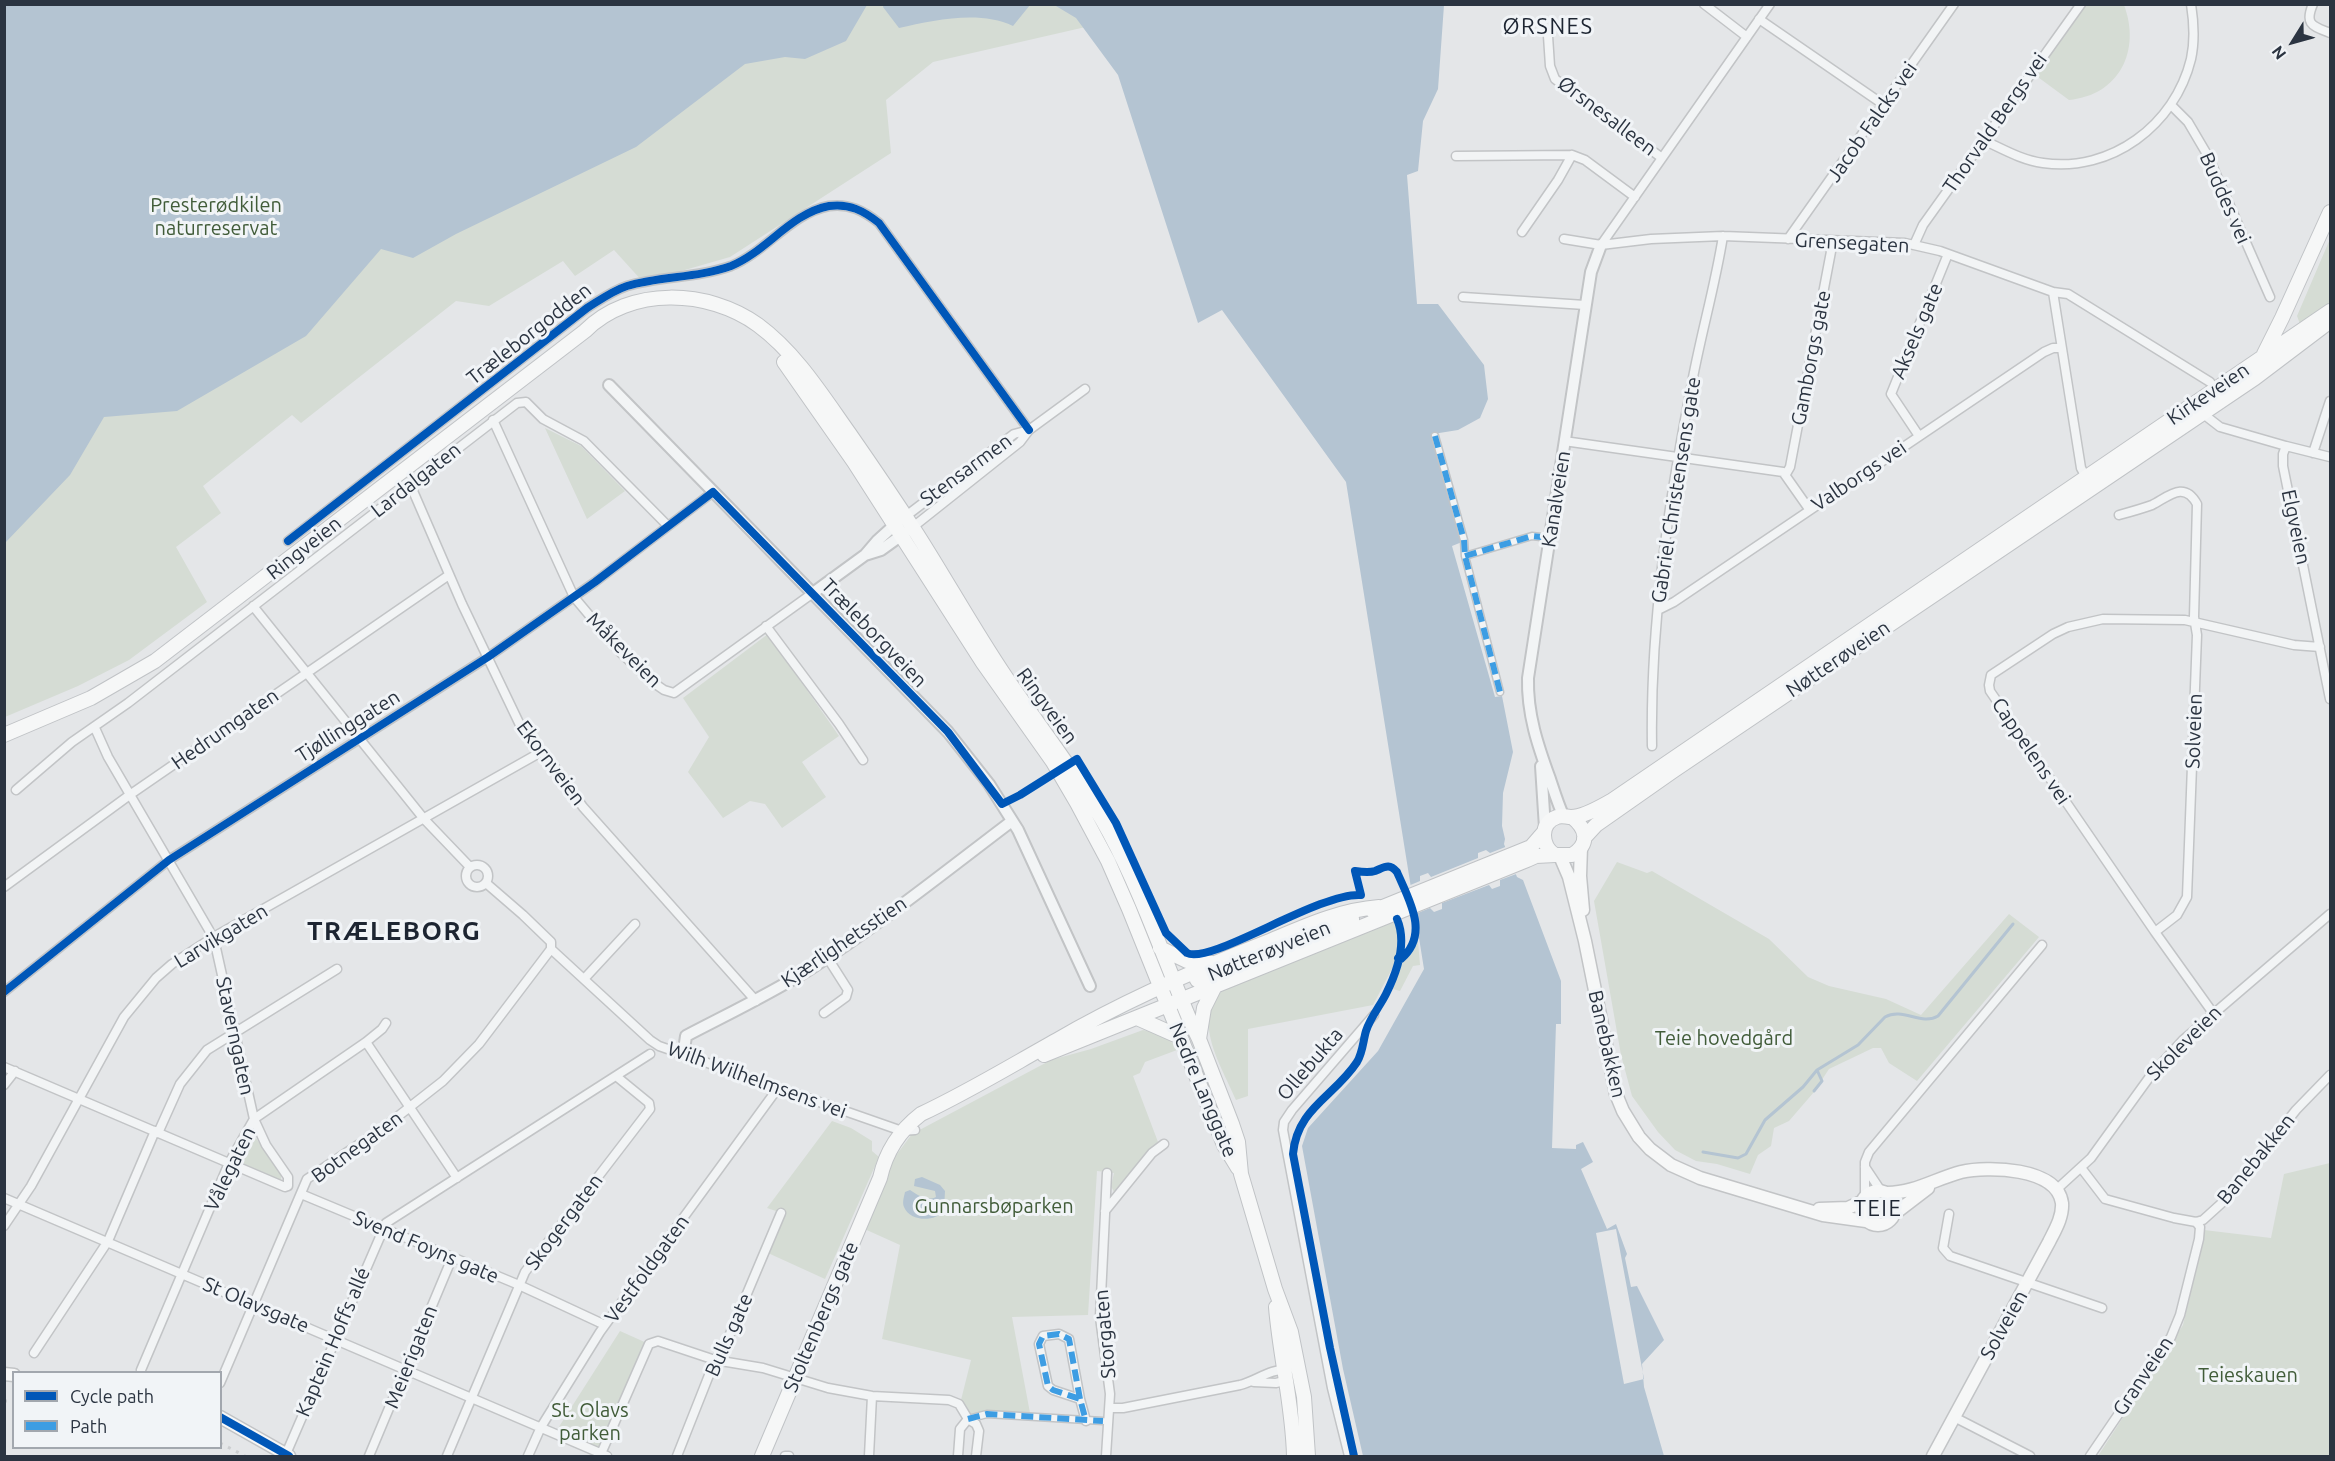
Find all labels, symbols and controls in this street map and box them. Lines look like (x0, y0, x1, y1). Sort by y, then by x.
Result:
north arrow (2263, 12, 2323, 72)
district label: ØRSNES (1503, 14, 1593, 40)
text: N (2268, 43, 2289, 63)
street label: Thorvald Bergs vei (1938, 48, 2052, 198)
street label: Jacob Falcks vei (1822, 57, 1922, 187)
street label: Ørsnesalleen (1553, 71, 1661, 161)
street label: Buddes vei (2194, 149, 2256, 247)
park label: Presterødkilen naturreservat (150, 193, 282, 240)
street label: Grensegaten (1794, 228, 1910, 258)
street label: Træleborgodden (462, 278, 596, 390)
street label: Aksels gate (1886, 279, 1948, 383)
street label: Gamborgs gate (1786, 288, 1836, 428)
street label: Kirkeveien (2162, 358, 2254, 430)
street label: Gabriel Christensens gate (1646, 375, 1706, 605)
street label: Stensarmen (916, 429, 1016, 511)
street label: Valborgs vei (1807, 436, 1911, 516)
street label: Lardalgaten (366, 438, 466, 522)
street label: Kanalveien (1537, 449, 1575, 549)
street label: Elgveien (2276, 487, 2316, 567)
street label: Ringveien (262, 511, 346, 585)
street label: Træleborgveien (816, 574, 932, 692)
street label: Måkeveien (581, 607, 667, 693)
street label: Nøtterøveien (1782, 616, 1894, 702)
street label: Ringveien (1011, 663, 1083, 749)
street label: Hedrumgaten (167, 683, 283, 775)
street label: Tjøllinggaten (292, 685, 404, 767)
street label: Cappelens vei (1986, 693, 2076, 809)
street label: Solveien (2181, 693, 2207, 769)
street label: Ekornveien (511, 716, 591, 810)
street label: Kjærlighetsstien (777, 891, 911, 993)
street label: Larvikgaten (170, 899, 272, 973)
district label: TRÆLEBORG (307, 915, 481, 947)
street label: Nøtterøyveien (1204, 916, 1334, 986)
street label: Staverngaten (211, 975, 259, 1097)
street label: Banebakken (1583, 988, 1631, 1100)
street label: Skoleveien (2141, 1000, 2227, 1086)
street label: Nedre Langgate (1164, 1019, 1242, 1161)
street label: Ollebukta (1272, 1023, 1348, 1105)
park label: Teie hovedgård (1655, 1026, 1793, 1050)
street label: Wilh Wilhelmsens vei (664, 1036, 850, 1124)
street label: Botnegaten (307, 1106, 407, 1188)
street label: Banebakken (2212, 1109, 2300, 1209)
street label: Vålegaten (199, 1123, 261, 1215)
street label: Skogergaten (520, 1169, 608, 1275)
park label: Gunnarsbøparken (914, 1194, 1074, 1218)
district label: TEIE (1854, 1196, 1902, 1222)
street label: Svend Foyns gate (350, 1206, 502, 1288)
street label: Vestfoldgaten (600, 1210, 694, 1328)
street label: Stoltenbergs gate (778, 1238, 864, 1396)
street label: Kaptein Hoffs allé (291, 1264, 375, 1420)
street label: St Olavsgate (199, 1272, 313, 1338)
street label: Solveien (1975, 1286, 2033, 1364)
street label: Storgaten (1089, 1288, 1121, 1380)
street label: Bulls gate (700, 1290, 758, 1380)
street label: Meierigaten (379, 1302, 443, 1412)
street label: Granveien (2108, 1332, 2178, 1420)
park label: Teieskauen (2198, 1363, 2298, 1387)
legend (12, 1371, 222, 1449)
text: Cycle path (70, 1386, 154, 1406)
park label: St. Olavs parken (551, 1398, 629, 1445)
text: Path (70, 1416, 107, 1436)

